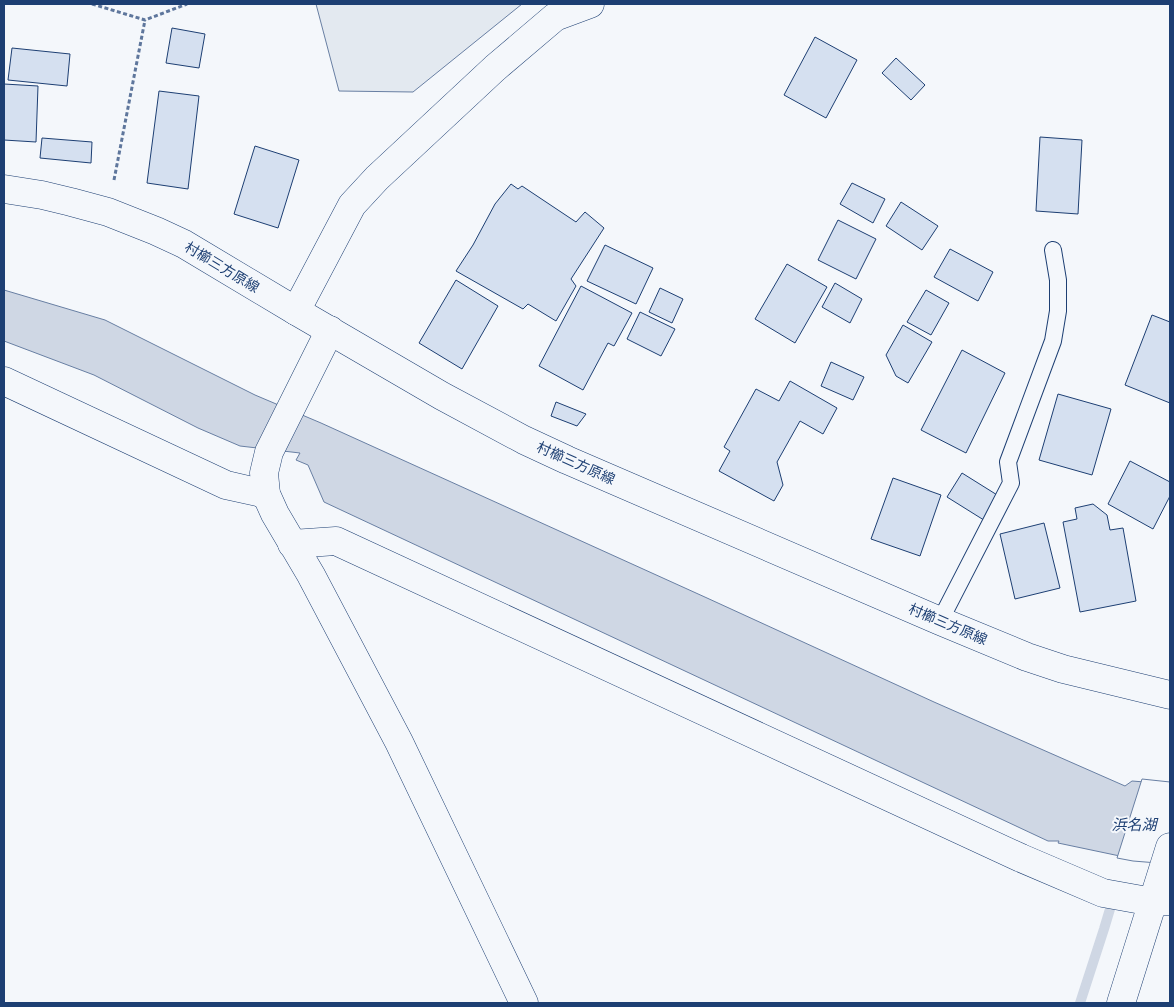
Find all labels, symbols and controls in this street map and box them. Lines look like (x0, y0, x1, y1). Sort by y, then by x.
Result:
street label: 村櫛三方原線 (182, 239, 262, 295)
street label: 村櫛三方原線 (534, 439, 618, 487)
street label: 村櫛三方原線 (906, 600, 990, 648)
water label: 浜名湖 (1111, 816, 1158, 833)

